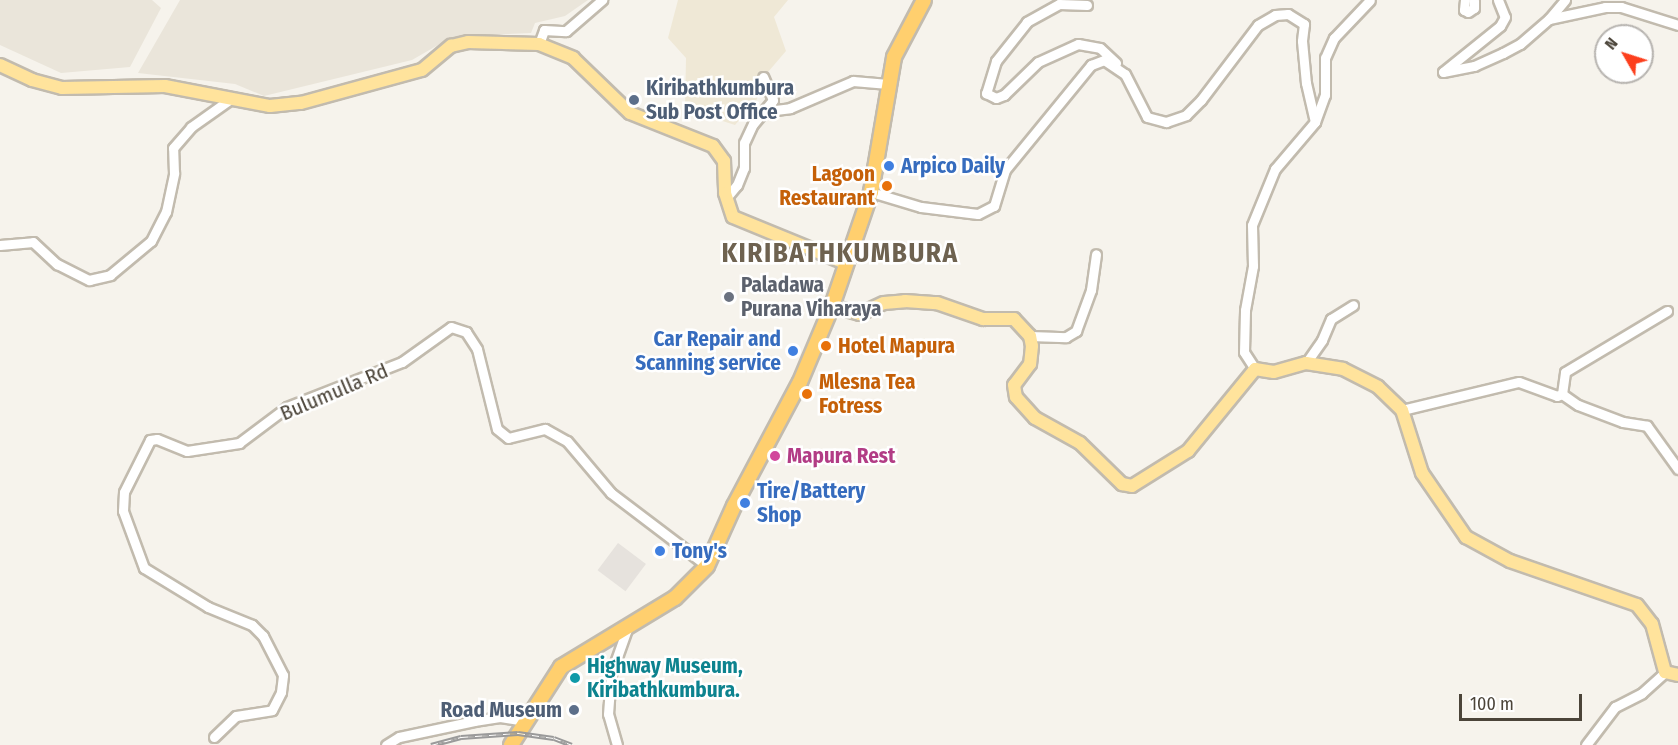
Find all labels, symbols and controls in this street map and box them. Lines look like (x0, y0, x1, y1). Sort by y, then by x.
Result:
north arrow (1594, 24, 1654, 84)
text: N (1601, 34, 1622, 53)
place label: Kiribathkumbura Sub Post Office (646, 75, 794, 125)
marker: Kiribathkumbura Sub Post Office (627, 93, 641, 107)
place label: Arpico Daily (901, 153, 1005, 179)
marker: Arpico Daily (882, 159, 896, 173)
place label: Lagoon Restaurant (779, 161, 875, 211)
marker: Lagoon Restaurant (880, 179, 894, 193)
district label: KIRIBATHKUMBURA (721, 238, 959, 270)
place label: Paladawa Purana Viharaya (741, 272, 881, 322)
marker: Paladawa Purana Viharaya (722, 290, 736, 304)
place label: Car Repair and Scanning service (635, 326, 781, 376)
place label: Hotel Mapura (838, 333, 955, 359)
marker: Hotel Mapura (819, 339, 833, 353)
marker: Car Repair and Scanning service (786, 344, 800, 358)
street label: Bulumulla Rd (276, 358, 392, 426)
place label: Mlesna Tea Fotress (819, 369, 915, 419)
marker: Mlesna Tea Fotress (800, 387, 814, 401)
place label: Mapura Rest (787, 443, 895, 469)
marker: Mapura Rest (768, 449, 782, 463)
place label: Tire/Battery Shop (757, 478, 865, 528)
marker: Tire/Battery Shop (738, 496, 752, 510)
place label: Tony's (672, 538, 727, 564)
marker: Tony's (653, 544, 667, 558)
place label: Highway Museum, Kiribathkumbura. (587, 653, 743, 703)
marker: Highway Museum, Kiribathkumbura. (568, 671, 582, 685)
scale bar (1462, 682, 1585, 720)
text: 100 m (1470, 693, 1514, 715)
place label: Road Museum (440, 697, 562, 723)
marker: Road Museum (567, 703, 581, 717)

